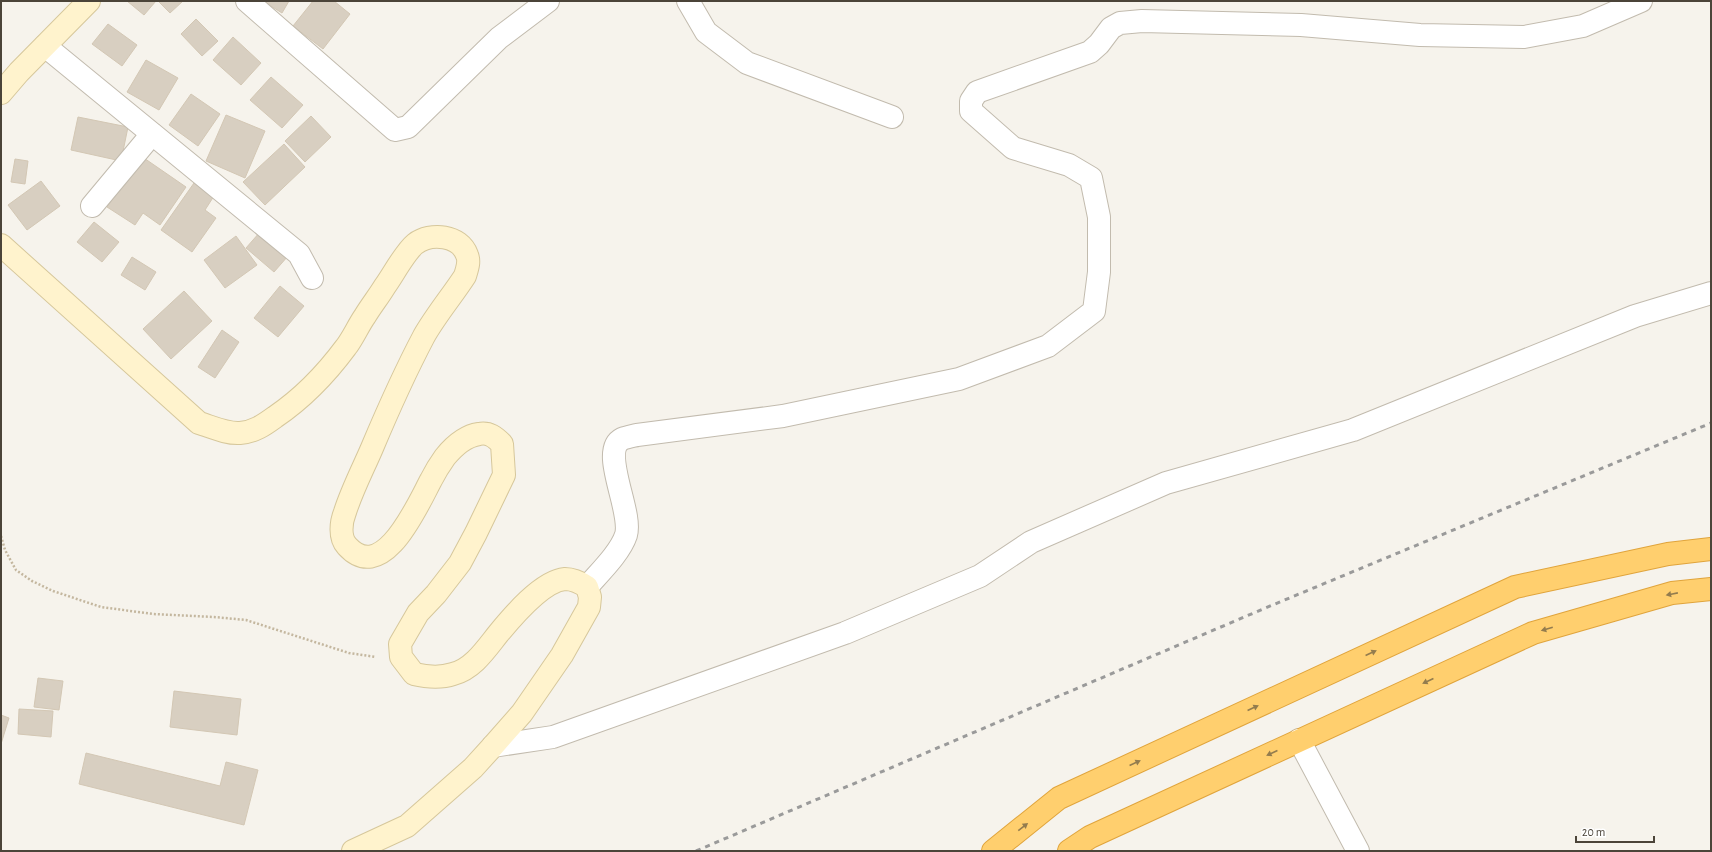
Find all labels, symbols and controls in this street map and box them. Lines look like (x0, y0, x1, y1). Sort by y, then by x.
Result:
one-way arrow (1666, 591, 1679, 597)
one-way arrow (1541, 626, 1553, 632)
one-way arrow (1365, 650, 1377, 656)
one-way arrow (1423, 678, 1434, 684)
one-way arrow (1247, 705, 1259, 711)
one-way arrow (1266, 750, 1278, 756)
one-way arrow (1130, 760, 1141, 766)
scale bar (1576, 818, 1654, 844)
one-way arrow (1018, 822, 1029, 831)
text: 20 m (1582, 826, 1605, 838)

